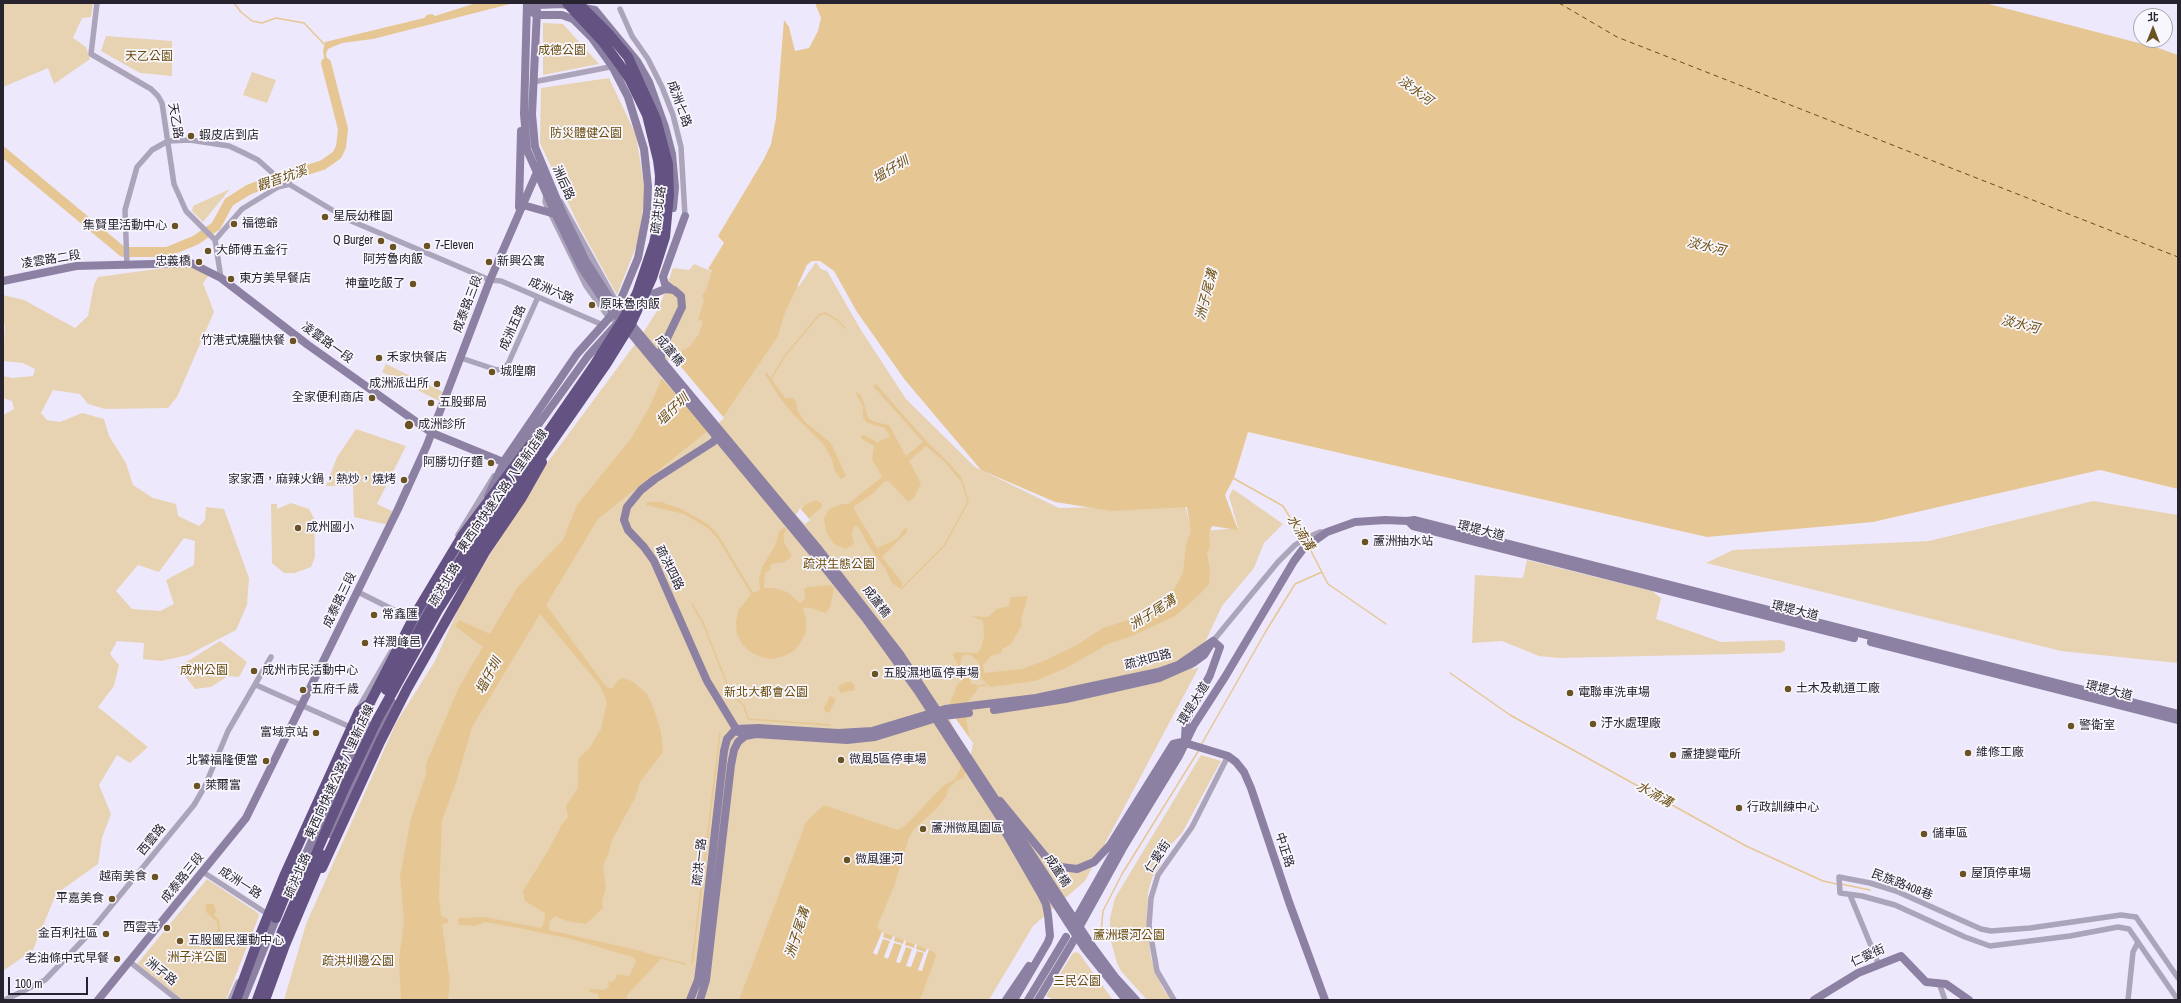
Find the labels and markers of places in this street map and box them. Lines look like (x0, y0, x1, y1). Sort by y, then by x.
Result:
place label: 蝦皮店到店 (199, 129, 259, 143)
marker: 蝦皮店到店 (186, 131, 196, 141)
place label: 星辰幼稚園 (333, 210, 393, 224)
marker: 星辰幼稚園 (320, 212, 330, 222)
place label: 福德爺 (242, 217, 278, 231)
place label: 集賢里活動中心 (83, 219, 167, 233)
marker: 福德爺 (229, 219, 239, 229)
marker: 集賢里活動中心 (170, 221, 180, 231)
place label: Q Burger (333, 234, 373, 248)
marker: Q Burger (376, 236, 386, 246)
place label: 7-Eleven (435, 239, 474, 253)
marker: 7-Eleven (422, 241, 432, 251)
marker: 阿芳魯肉飯 (388, 242, 398, 252)
place label: 大師傅五金行 (216, 244, 288, 258)
marker: 大師傅五金行 (203, 246, 213, 256)
place label: 阿芳魯肉飯 (363, 253, 423, 267)
place label: 忠義橋 (155, 255, 191, 269)
place label: 新興公寓 (497, 255, 545, 269)
marker: 忠義橋 (194, 257, 204, 267)
marker: 新興公寓 (484, 257, 494, 267)
place label: 東方美早餐店 (239, 272, 311, 286)
marker: 東方美早餐店 (226, 274, 236, 284)
place label: 神童吃飯了 (345, 277, 405, 291)
marker: 神童吃飯了 (408, 279, 418, 289)
place label: 原味魯肉飯 (600, 298, 660, 312)
marker: 原味魯肉飯 (587, 300, 597, 310)
place label: 竹港式燒臘快餐 (201, 334, 285, 348)
marker: 竹港式燒臘快餐 (288, 336, 298, 346)
place label: 禾家快餐店 (387, 351, 447, 365)
marker: 禾家快餐店 (374, 353, 384, 363)
place label: 城隍廟 (500, 365, 536, 379)
marker: 城隍廟 (487, 367, 497, 377)
place label: 成洲派出所 (369, 377, 429, 391)
marker: 成洲派出所 (432, 379, 442, 389)
place label: 全家便利商店 (292, 391, 364, 405)
marker: 全家便利商店 (367, 393, 377, 403)
place label: 五股郵局 (439, 396, 487, 410)
marker: 五股郵局 (426, 398, 436, 408)
place label: 成洲診所 (418, 418, 466, 432)
marker: 成洲診所 (403, 419, 415, 431)
place label: 阿勝切仔麵 (423, 456, 483, 470)
marker: 阿勝切仔麵 (486, 458, 496, 468)
place label: 家家酒，麻辣火鍋，熱炒，燒烤 (228, 473, 396, 487)
marker: 家家酒，麻辣火鍋，熱炒，燒烤 (399, 475, 409, 485)
place label: 成州國小 (306, 521, 354, 535)
marker: 成州國小 (293, 523, 303, 533)
place label: 蘆洲抽水站 (1373, 535, 1433, 549)
marker: 蘆洲抽水站 (1360, 537, 1370, 547)
place label: 常鑫匯 (382, 608, 418, 622)
marker: 常鑫匯 (369, 610, 379, 620)
place label: 祥潤峰邑 (373, 636, 421, 650)
marker: 祥潤峰邑 (360, 638, 370, 648)
place label: 成州市民活動中心 (262, 664, 358, 678)
marker: 成州市民活動中心 (249, 666, 259, 676)
place label: 五股濕地區停車場 (883, 667, 979, 681)
marker: 五股濕地區停車場 (870, 669, 880, 679)
place label: 土木及軌道工廠 (1796, 682, 1880, 696)
place label: 五府千歲 (311, 683, 359, 697)
marker: 土木及軌道工廠 (1783, 684, 1793, 694)
marker: 五府千歲 (298, 685, 308, 695)
place label: 電聯車洗車場 (1578, 686, 1650, 700)
marker: 電聯車洗車場 (1565, 688, 1575, 698)
place label: 汙水處理廠 (1601, 717, 1661, 731)
marker: 汙水處理廠 (1588, 719, 1598, 729)
place label: 警衛室 (2079, 719, 2115, 733)
marker: 警衛室 (2066, 721, 2076, 731)
place label: 富域京站 (260, 726, 308, 740)
marker: 富域京站 (311, 728, 321, 738)
place label: 維修工廠 (1976, 746, 2024, 760)
place label: 蘆捷變電所 (1681, 748, 1741, 762)
marker: 維修工廠 (1963, 748, 1973, 758)
marker: 蘆捷變電所 (1668, 750, 1678, 760)
place label: 微風5區停車場 (849, 753, 926, 767)
place label: 北饕福隆便當 (186, 754, 258, 768)
marker: 微風5區停車場 (836, 755, 846, 765)
marker: 北饕福隆便當 (261, 756, 271, 766)
place label: 萊爾富 (205, 779, 241, 793)
marker: 萊爾富 (192, 781, 202, 791)
place label: 行政訓練中心 (1747, 801, 1819, 815)
marker: 行政訓練中心 (1734, 803, 1744, 813)
place label: 蘆洲微風園區 (931, 822, 1003, 836)
marker: 蘆洲微風園區 (918, 824, 928, 834)
place label: 儲車區 (1932, 827, 1968, 841)
marker: 儲車區 (1919, 829, 1929, 839)
place label: 微風運河 (855, 853, 903, 867)
marker: 微風運河 (842, 855, 852, 865)
place label: 屋頂停車場 (1971, 867, 2031, 881)
marker: 屋頂停車場 (1958, 869, 1968, 879)
place label: 越南美食 (99, 870, 147, 884)
marker: 越南美食 (150, 872, 160, 882)
place label: 平嘉美食 (56, 892, 104, 906)
marker: 平嘉美食 (107, 894, 117, 904)
place label: 西雲寺 (123, 921, 159, 935)
marker: 西雲寺 (162, 923, 172, 933)
place label: 金百利社區 (38, 927, 98, 941)
marker: 金百利社區 (101, 929, 111, 939)
place label: 五股國民運動中心 (188, 934, 284, 948)
marker: 五股國民運動中心 (175, 936, 185, 946)
place label: 老油條中式早餐 (25, 952, 109, 966)
marker: 老油條中式早餐 (112, 954, 122, 964)

